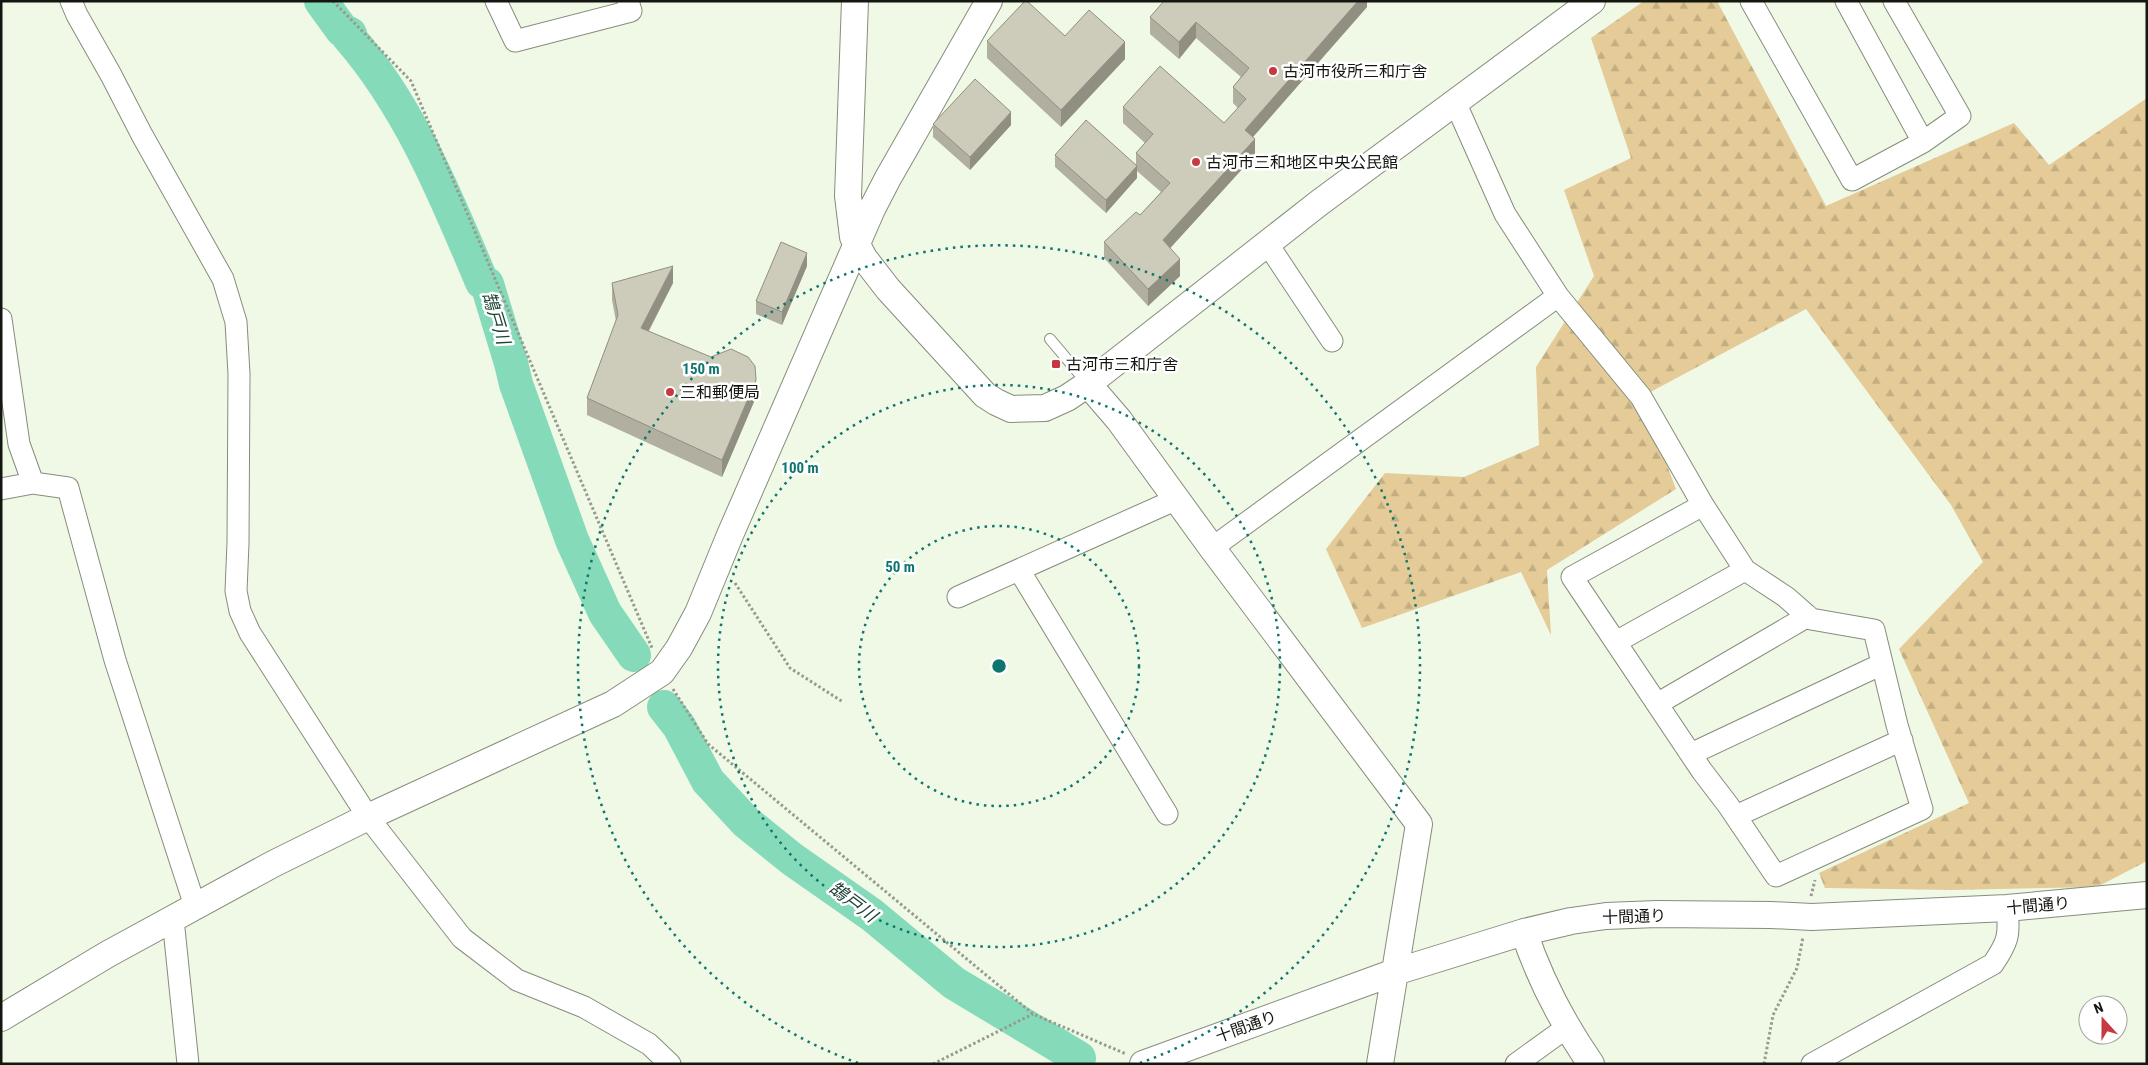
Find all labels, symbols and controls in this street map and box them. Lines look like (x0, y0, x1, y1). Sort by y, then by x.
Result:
place label: 古河市役所三和庁舎 (1283, 62, 1427, 81)
marker: 古河市役所三和庁舎 (1267, 65, 1279, 77)
place label: 古河市三和地区中央公民館 (1206, 153, 1398, 172)
marker: 古河市三和地区中央公民館 (1190, 156, 1202, 168)
water label: 鵠戸川 (479, 289, 515, 349)
place label: 古河市三和庁舎 (1066, 355, 1178, 374)
marker: 古河市三和庁舎 (1050, 358, 1062, 370)
text: 150 m (682, 360, 720, 378)
place label: 三和郵便局 (680, 383, 760, 402)
marker: 三和郵便局 (664, 386, 676, 398)
text: 100 m (781, 459, 819, 477)
text: 50 m (885, 558, 915, 576)
centre of rings (990, 657, 1008, 675)
water label: 鵠戸川 (825, 877, 883, 927)
street label: 十間通り (2005, 893, 2071, 918)
street label: 十間通り (1602, 906, 1666, 927)
north arrow (2078, 995, 2128, 1045)
text: N (2091, 999, 2105, 1017)
street label: 十間通り (1213, 1007, 1279, 1046)

